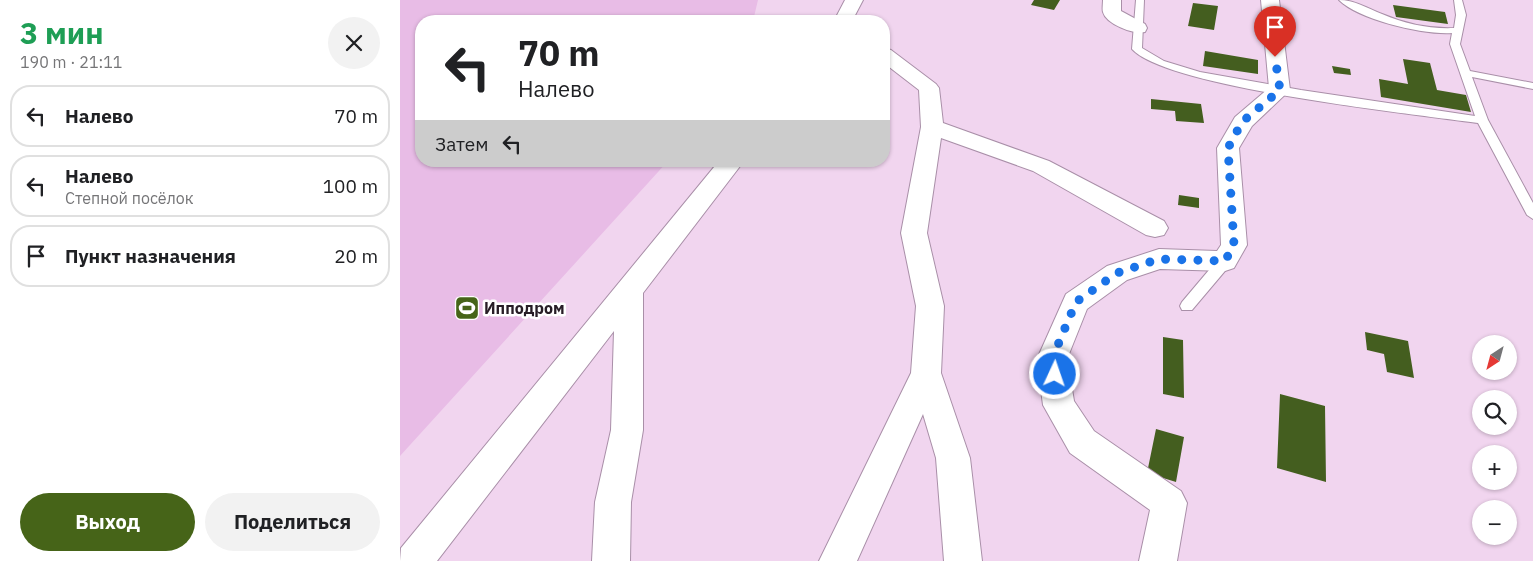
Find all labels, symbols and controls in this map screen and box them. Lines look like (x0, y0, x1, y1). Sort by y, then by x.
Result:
pin (1254, 6, 1296, 57)
text: 3 мин (20, 13, 104, 52)
icon: arrive (1261, 13, 1289, 41)
button: close (328, 17, 380, 69)
text: 70 m (518, 30, 600, 76)
icon: left (435, 35, 500, 100)
text: 190 m · 21:11 (20, 52, 122, 72)
text: Налево (518, 74, 595, 103)
icon: left (22, 102, 50, 130)
text: Налево (65, 104, 134, 128)
text: 70 m (334, 104, 378, 128)
icon: left (498, 130, 526, 158)
text: Затем (435, 132, 488, 156)
text: Налево (65, 164, 134, 188)
icon: left (22, 172, 50, 200)
text: 100 m (323, 174, 378, 198)
text: Степной посёлок (65, 188, 193, 208)
icon: arrive (22, 242, 50, 270)
text: Пункт назначения (65, 244, 236, 268)
text: 20 m (334, 244, 378, 268)
sports icon: Ипподром (454, 295, 480, 321)
place label: Ипподром (484, 298, 565, 318)
north arrow (1472, 335, 1518, 380)
map controls (1472, 335, 1517, 545)
position arrow (1028, 347, 1080, 399)
button: search (1472, 390, 1517, 435)
button: + (1472, 445, 1517, 490)
button: Выход (20, 493, 195, 551)
button: Поделиться (205, 493, 380, 551)
button: − (1472, 500, 1517, 545)

